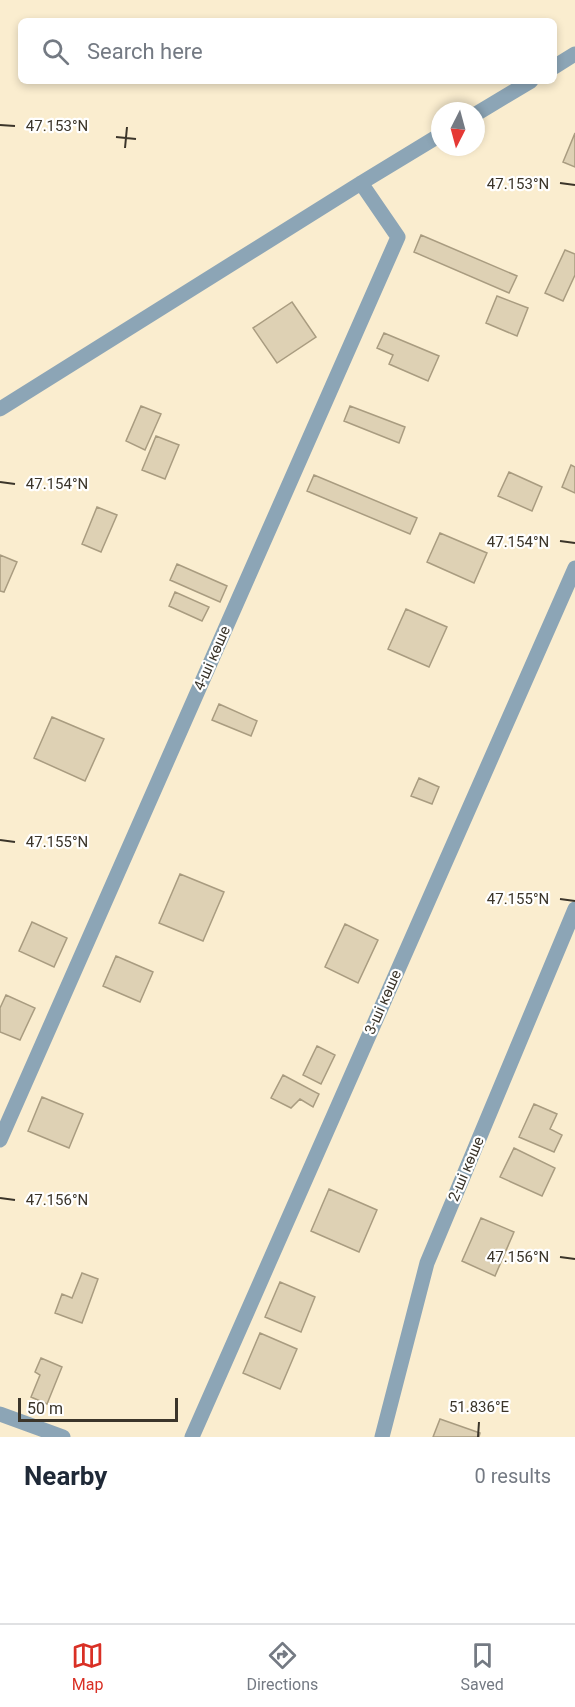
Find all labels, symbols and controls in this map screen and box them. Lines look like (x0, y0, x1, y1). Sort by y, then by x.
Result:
search box (18, 18, 557, 84)
icon: search (39, 35, 72, 68)
text: Search here (87, 39, 203, 64)
north arrow (431, 102, 485, 156)
text: 47.153°N (26, 117, 88, 135)
text: 47.153°N (487, 175, 549, 193)
text: 47.154°N (26, 475, 88, 493)
text: 47.154°N (487, 533, 549, 551)
street label: 4-шi көше (190, 623, 234, 693)
text: 47.155°N (26, 833, 88, 851)
text: 47.155°N (487, 890, 549, 908)
street label: 3-шi көше (361, 967, 405, 1037)
street label: 2-ші көше (444, 1134, 488, 1204)
text: 47.156°N (26, 1191, 88, 1209)
text: 47.156°N (487, 1248, 549, 1266)
scale bar (18, 1395, 178, 1422)
text: 51.836°E (449, 1398, 510, 1416)
text: 50 m (27, 1399, 63, 1418)
text: Nearby (24, 1461, 107, 1491)
text: 0 results (475, 1464, 551, 1488)
tab: Map (71, 1639, 104, 1694)
tab: Directions (246, 1639, 318, 1694)
tab: Saved (461, 1639, 504, 1694)

